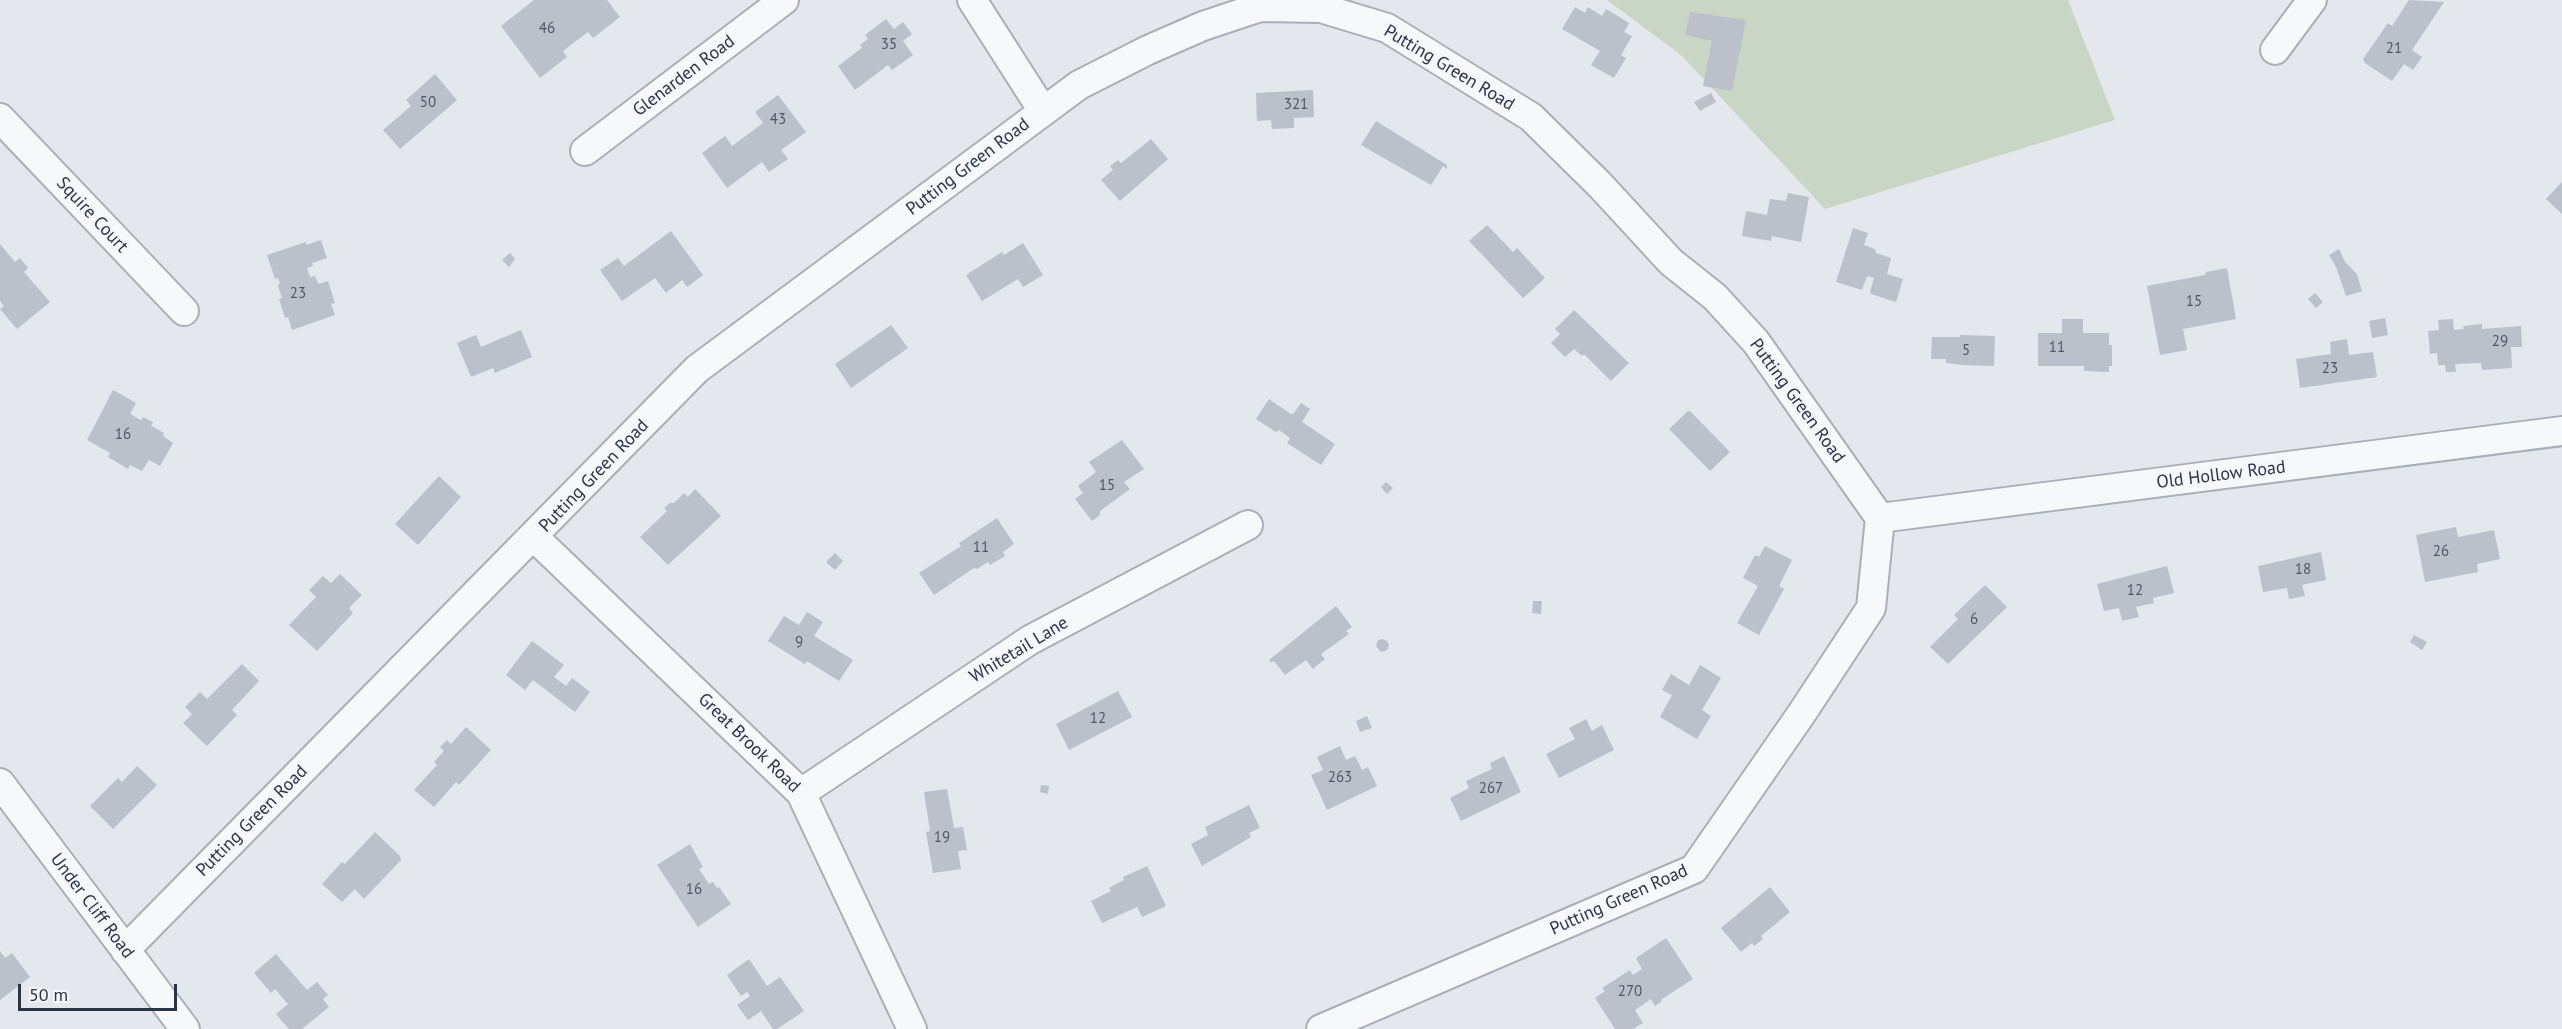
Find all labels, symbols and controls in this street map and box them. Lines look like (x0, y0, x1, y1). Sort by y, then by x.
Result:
house number: 46 (539, 20, 555, 38)
street label: Putting Green Road (1380, 21, 1518, 115)
street label: Glenarden Road (629, 31, 739, 121)
house number: 35 (881, 36, 897, 54)
house number: 21 (2386, 40, 2402, 58)
house number: 50 (420, 94, 436, 112)
house number: 321 (1284, 96, 1308, 114)
house number: 43 (770, 111, 786, 129)
street label: Putting Green Road (902, 114, 1034, 220)
street label: Squire Court (52, 173, 132, 257)
house number: 23 (290, 285, 306, 303)
house number: 15 (2186, 293, 2202, 311)
house number: 29 (2492, 333, 2508, 351)
street label: Putting Green Road (1745, 335, 1849, 467)
house number: 11 (2049, 339, 2065, 357)
house number: 5 (1962, 342, 1970, 360)
house number: 23 (2322, 360, 2338, 378)
street label: Putting Green Road (535, 415, 653, 537)
house number: 16 (115, 426, 131, 444)
street label: Old Hollow Road (2155, 456, 2287, 494)
house number: 15 (1099, 477, 1115, 495)
house number: 11 (973, 539, 989, 557)
house number: 26 (2433, 543, 2449, 561)
house number: 18 (2295, 561, 2311, 579)
house number: 12 (2127, 582, 2143, 600)
house number: 6 (1970, 611, 1978, 629)
street label: Whitetail Lane (966, 612, 1072, 688)
house number: 9 (795, 634, 803, 652)
street label: Great Brook Road (693, 689, 805, 797)
house number: 12 (1090, 710, 1106, 728)
street label: Putting Green Road (192, 761, 312, 881)
house number: 263 (1328, 769, 1352, 787)
house number: 267 (1479, 780, 1503, 798)
house number: 19 (934, 829, 950, 847)
street label: Under Cliff Road (45, 849, 139, 963)
street label: Putting Green Road (1547, 860, 1691, 940)
house number: 16 (686, 881, 702, 899)
scale bar (21, 972, 180, 1010)
text: 50 m (29, 983, 68, 1006)
house number: 270 (1618, 983, 1642, 1001)

